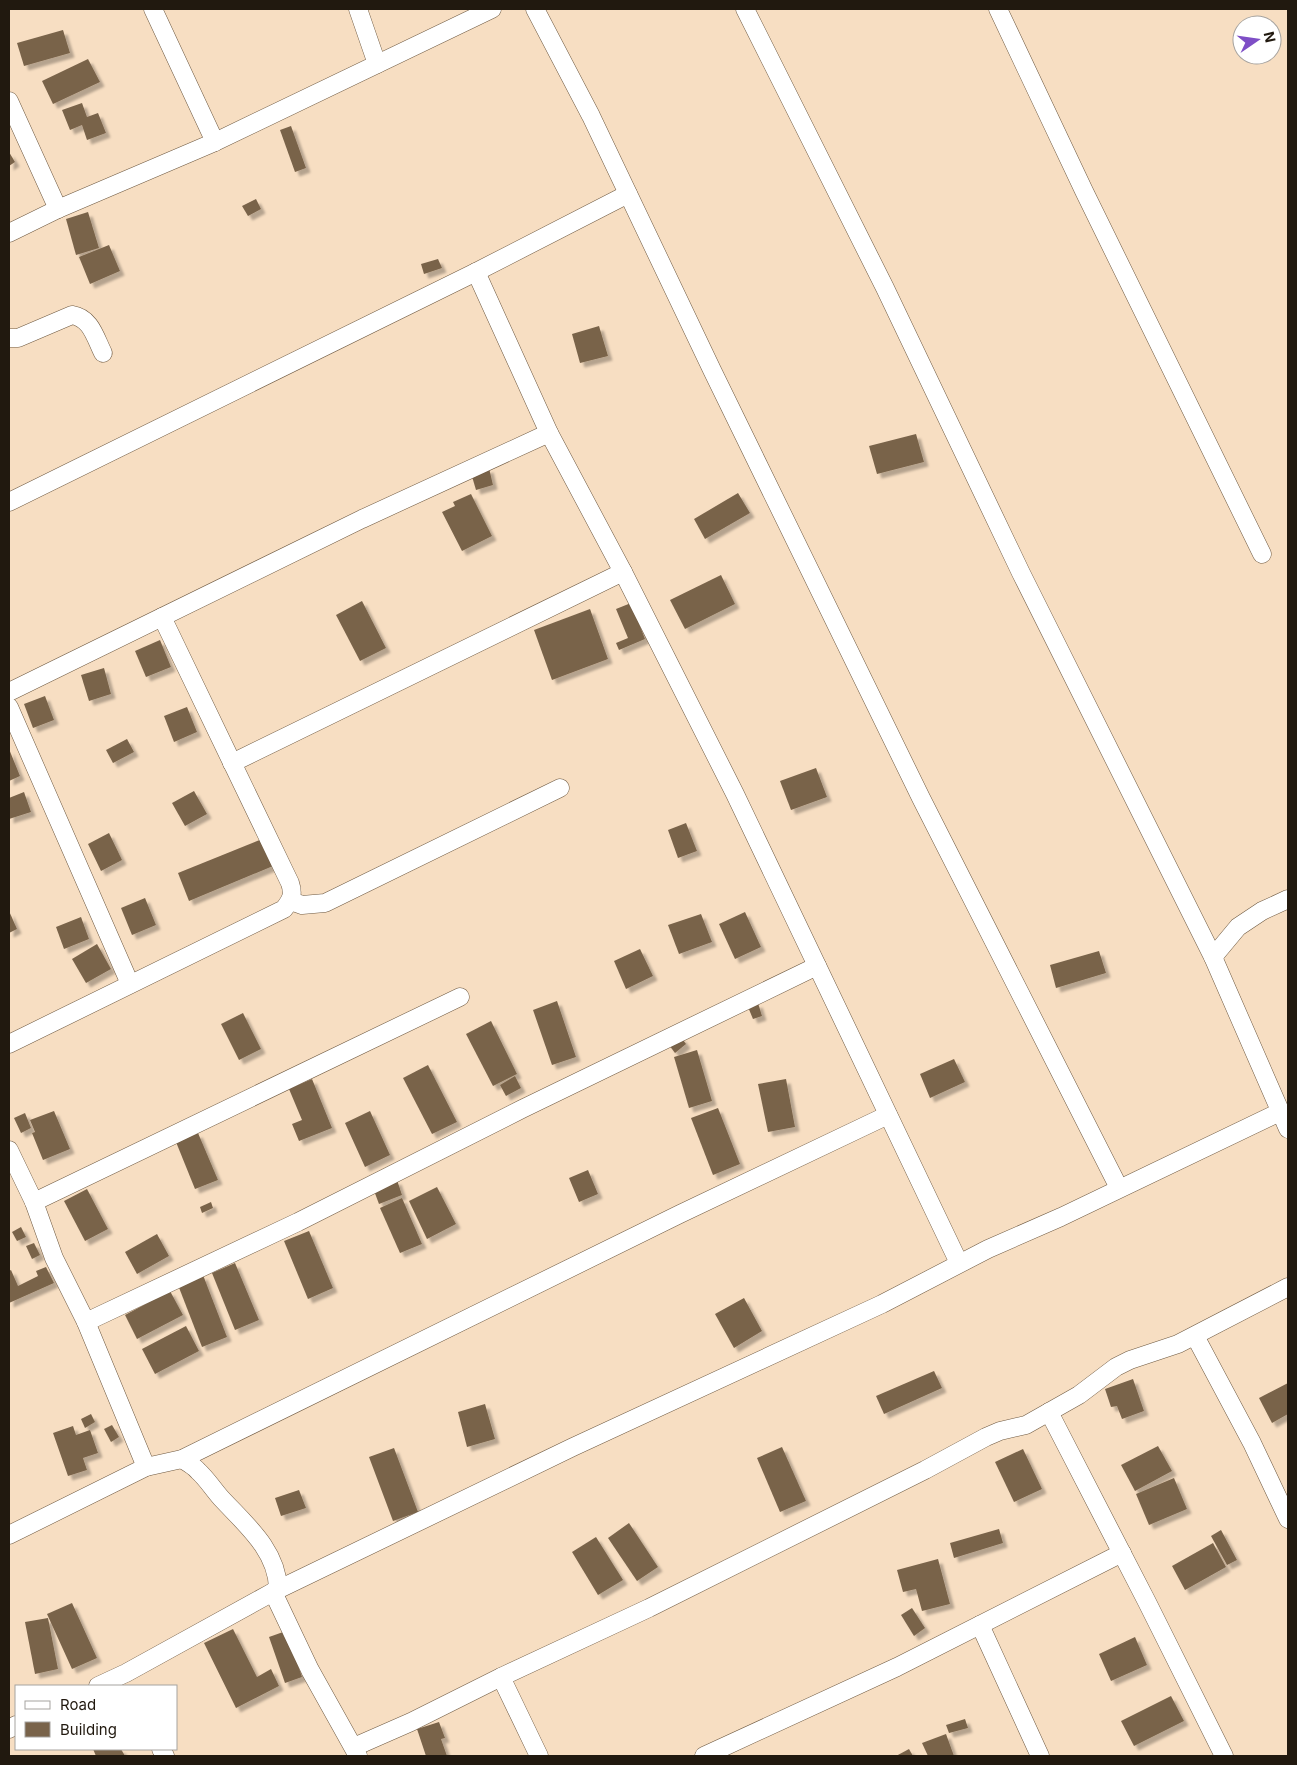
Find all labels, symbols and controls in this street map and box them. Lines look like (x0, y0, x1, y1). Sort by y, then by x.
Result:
north arrow (1232, 15, 1282, 65)
text: N (1261, 30, 1280, 44)
legend (15, 1685, 178, 1750)
text: Road (60, 1695, 96, 1714)
text: Building (60, 1720, 117, 1739)

